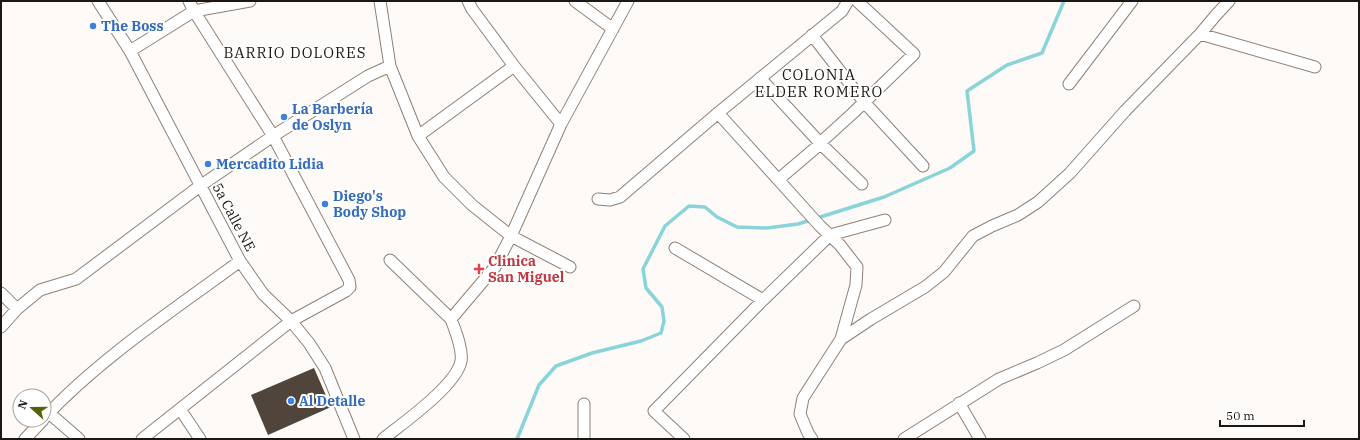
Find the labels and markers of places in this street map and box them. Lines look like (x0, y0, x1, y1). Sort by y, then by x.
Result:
place label: The Boss (101, 17, 164, 35)
marker: The Boss (88, 21, 98, 31)
place label: La Barbería de Oslyn (292, 100, 373, 134)
marker: La Barbería de Oslyn (279, 112, 289, 122)
place label: Mercadito Lidia (216, 155, 324, 173)
marker: Mercadito Lidia (203, 159, 213, 169)
place label: Diego's Body Shop (333, 187, 406, 221)
marker: Diego's Body Shop (320, 199, 330, 209)
place label: Clinica San Miguel (488, 252, 565, 286)
marker: Clinica San Miguel (473, 263, 485, 275)
place label: Al Detalle (299, 392, 365, 410)
marker: Al Detalle (286, 396, 296, 406)

